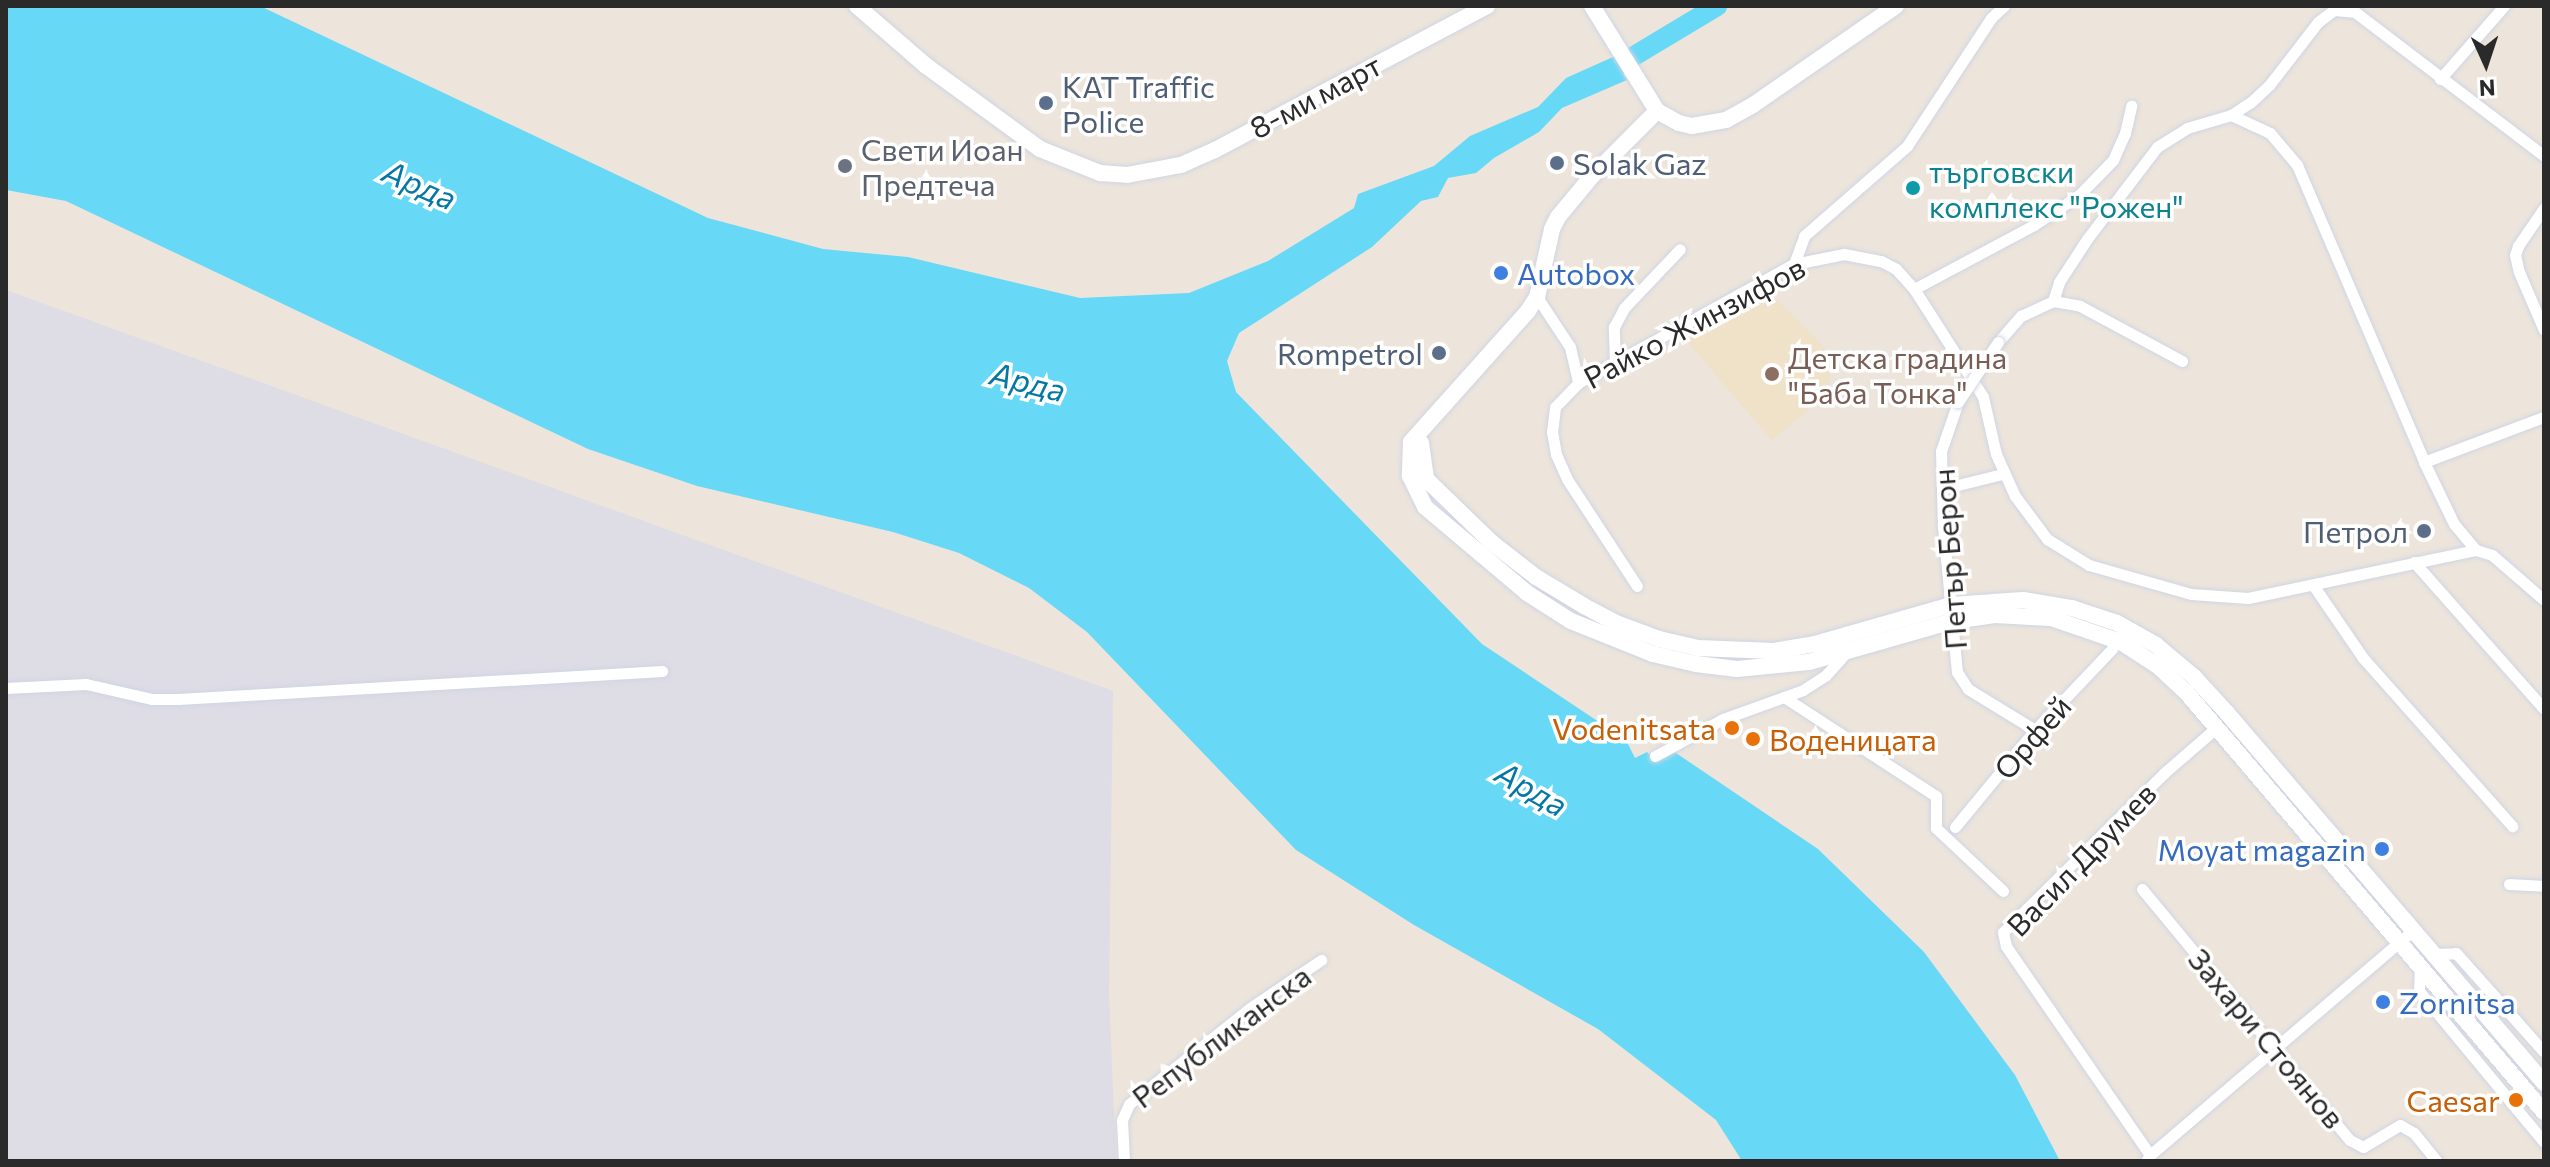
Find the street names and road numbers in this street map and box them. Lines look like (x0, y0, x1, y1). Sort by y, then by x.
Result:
street label: 8-ми март (1243, 46, 1387, 146)
street label: Райко Жинзифов (1577, 249, 1811, 395)
street label: Петър Берон (1925, 467, 1973, 651)
street label: Орфей (1986, 688, 2078, 786)
street label: Васил Друмев (1999, 775, 2163, 943)
street label: Захари Стоянов (2181, 941, 2353, 1135)
street label: Републиканска (1125, 957, 1317, 1115)

